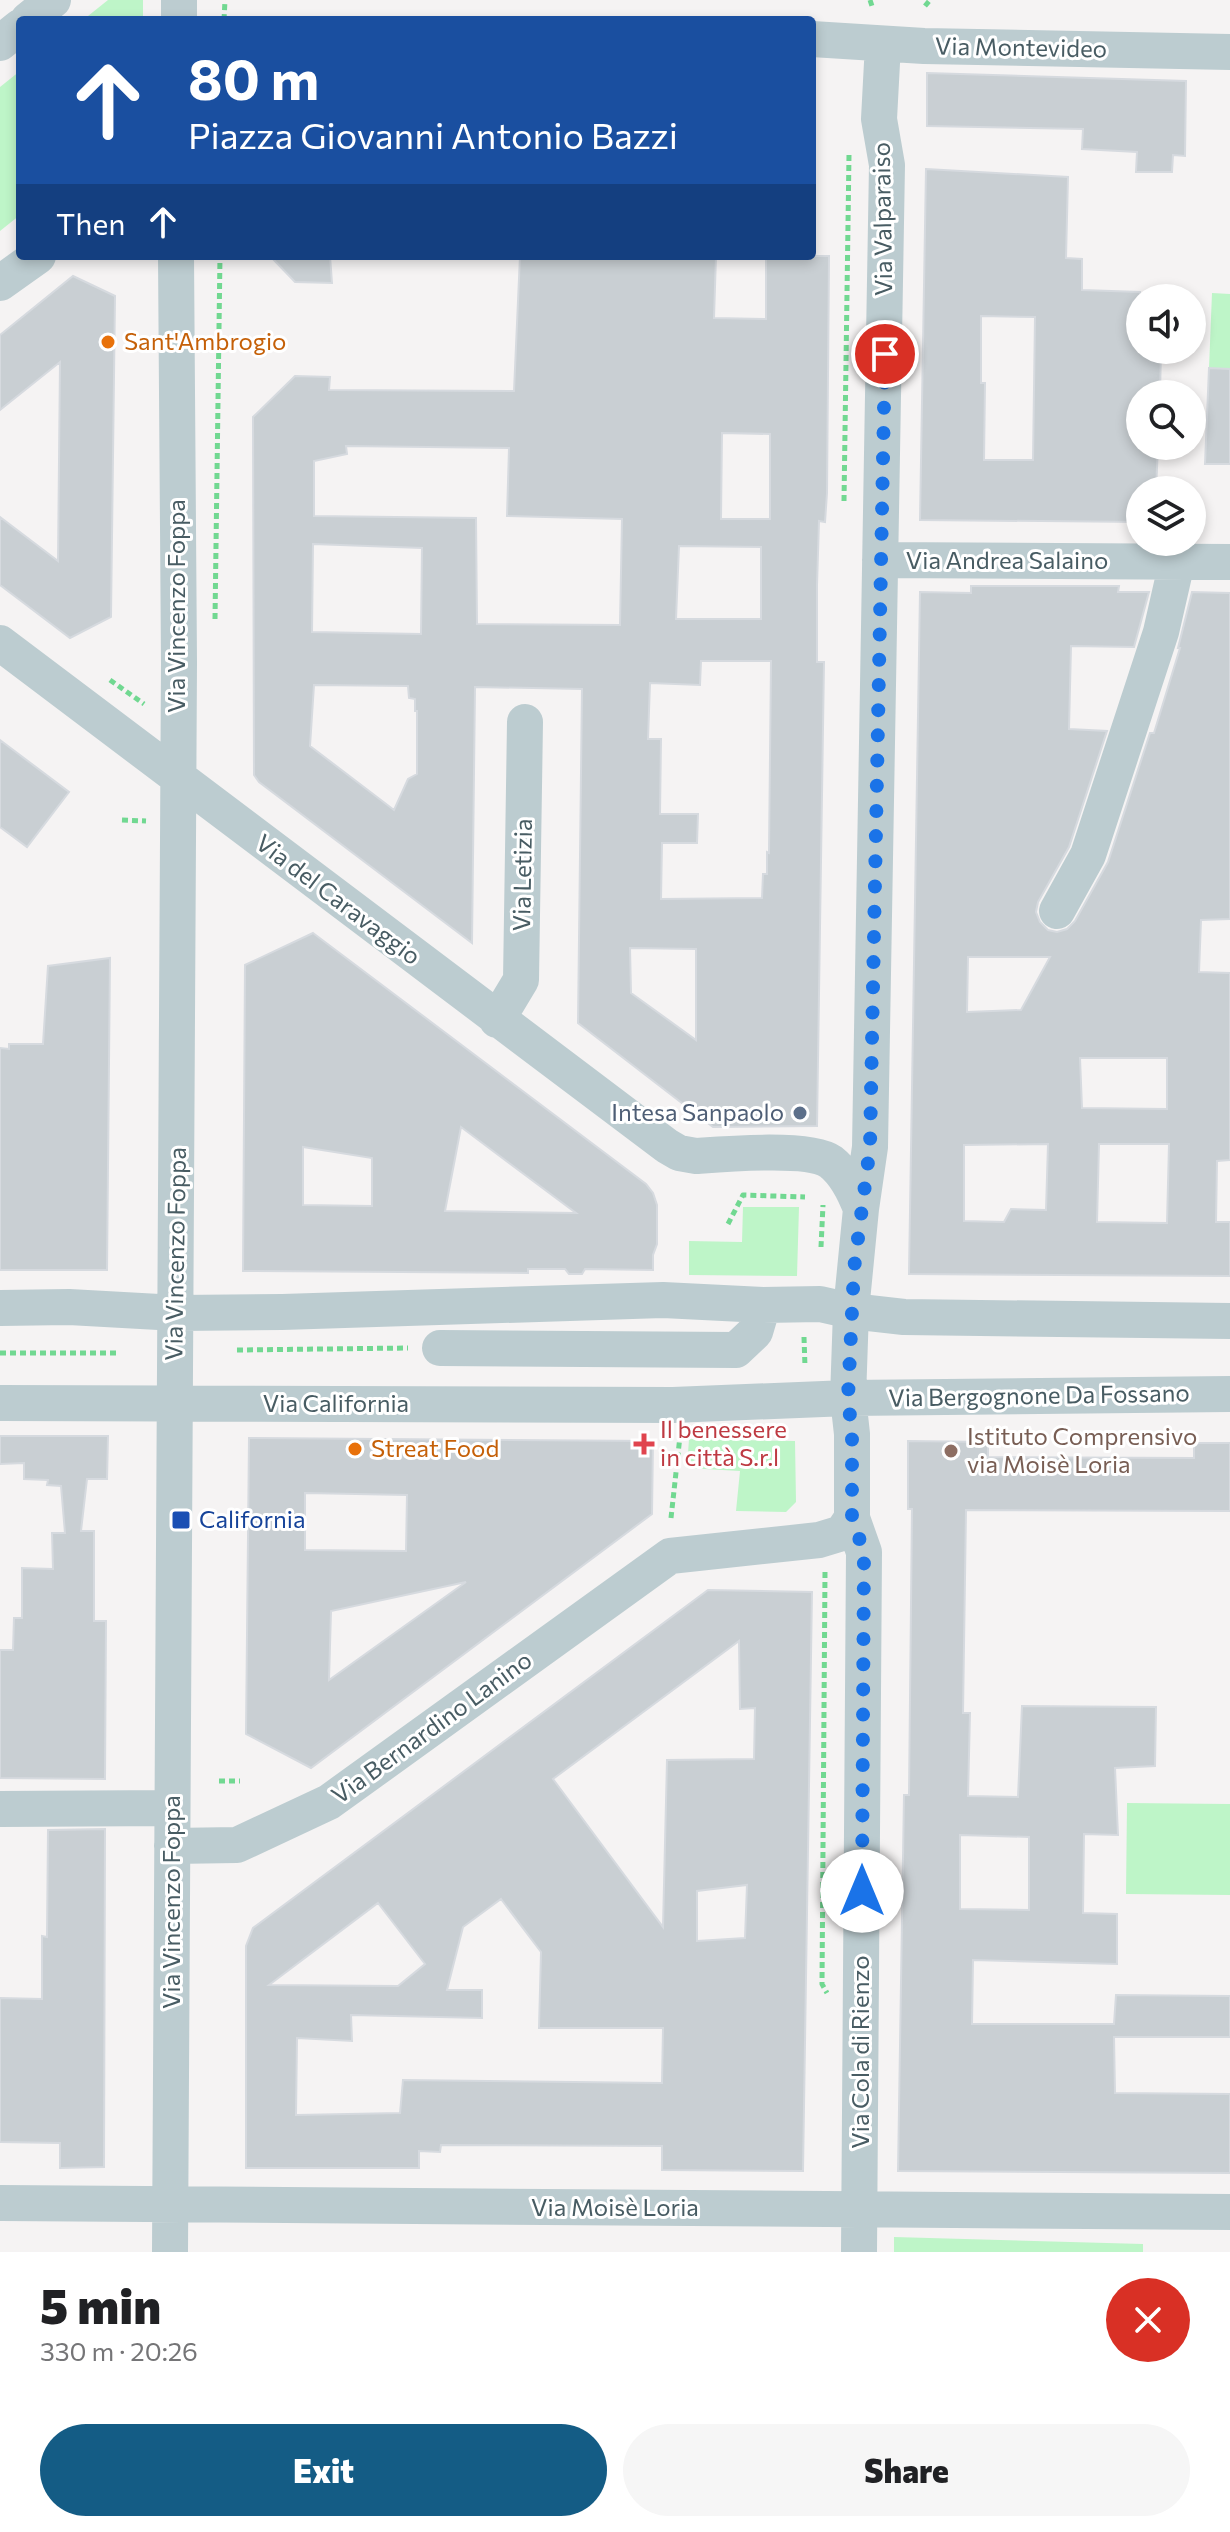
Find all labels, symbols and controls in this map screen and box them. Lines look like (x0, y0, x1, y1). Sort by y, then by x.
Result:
street label: Via Montevideo (935, 31, 1107, 63)
text: 80 m (188, 43, 319, 112)
icon: ahead (56, 48, 160, 152)
text: Piazza Giovanni Antonio Bazzi (188, 112, 678, 156)
street label: Via Valparaiso (866, 142, 897, 296)
icon: ahead (141, 200, 185, 244)
text: Then (56, 204, 125, 241)
map controls (1126, 284, 1206, 556)
button: sound (1126, 284, 1206, 364)
pin (851, 320, 919, 388)
place label: Sant'Ambrogio (124, 326, 286, 355)
icon: arrive (863, 332, 907, 376)
marker: Sant'Ambrogio (99, 333, 117, 351)
button: search (1126, 380, 1206, 460)
button: layers (1126, 476, 1206, 556)
street label: Via Vincenzo Foppa (161, 499, 190, 713)
street label: Via Andrea Salaino (906, 545, 1108, 574)
street label: Via Letizia (506, 818, 537, 932)
street label: Via del Caravaggio (251, 827, 427, 970)
place label: Intesa Sanpaolo (611, 1097, 784, 1126)
marker: Intesa Sanpaolo (791, 1104, 809, 1122)
street label: Via Vincenzo Foppa (158, 1147, 191, 1361)
street label: Via Bergognone Da Fossano (888, 1377, 1190, 1412)
street label: Via California (263, 1388, 409, 1417)
place label: Il benessere in città S.r.l (660, 1414, 787, 1471)
place label: Istituto Comprensivo via Moisè Loria (967, 1421, 1197, 1478)
place label: Streat Food (371, 1433, 499, 1462)
marker: Il benessere in città S.r.l (635, 1435, 653, 1453)
marker: Streat Food (346, 1440, 364, 1458)
marker: Istituto Comprensivo via Moisè Loria (942, 1442, 960, 1460)
place label: California (199, 1504, 306, 1533)
marker: California (170, 1509, 192, 1531)
street label: Via Bernardino Lanino (325, 1645, 537, 1809)
street label: Via Vincenzo Foppa (156, 1795, 185, 2009)
position arrow (820, 1849, 904, 1933)
street label: Via Cola di Rienzo (845, 1955, 874, 2149)
street label: Via Moisè Loria (531, 2192, 699, 2221)
text: 5 min (40, 2275, 161, 2334)
button: close (1106, 2278, 1190, 2362)
text: 330 m · 20:26 (40, 2335, 198, 2366)
button: Exit (40, 2424, 607, 2516)
button: Share (623, 2424, 1190, 2516)

